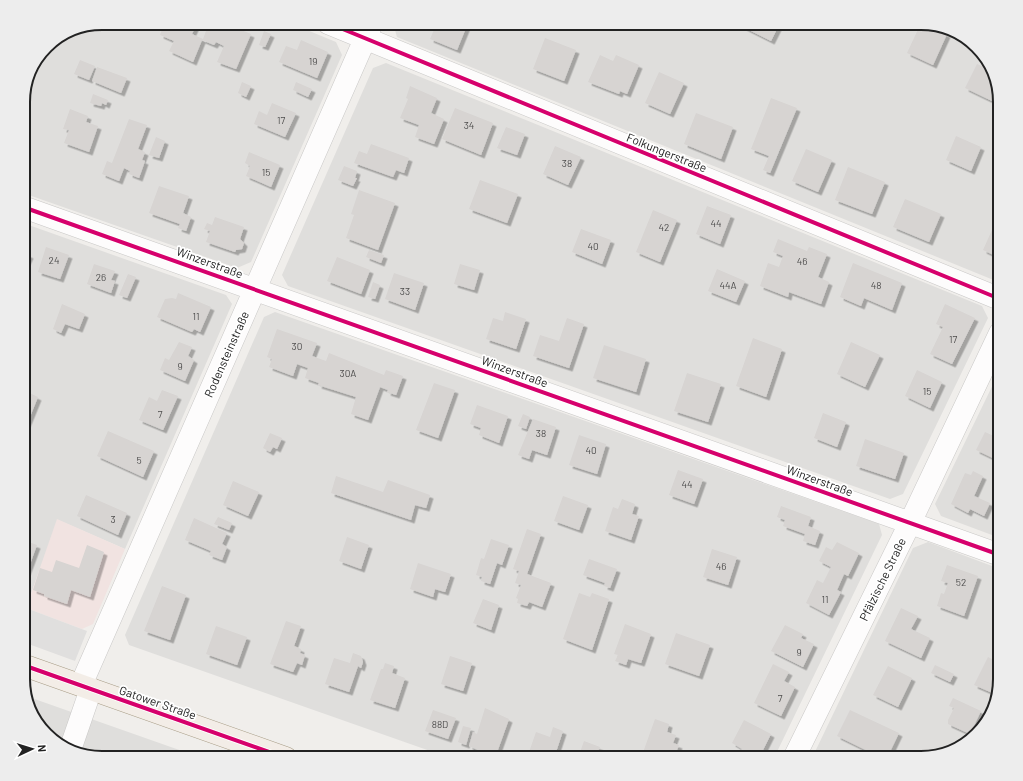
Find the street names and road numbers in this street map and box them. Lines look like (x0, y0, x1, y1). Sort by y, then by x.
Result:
street label: Folkungerstraße (625, 130, 709, 174)
street label: Winzerstraße (175, 243, 245, 281)
street label: Rodensteinstraße (201, 309, 251, 399)
street label: Winzerstraße (480, 352, 550, 390)
street label: Winzerstraße (785, 461, 855, 499)
street label: Pfälzische Straße (856, 535, 908, 623)
street label: Gatower Straße (118, 682, 198, 722)

